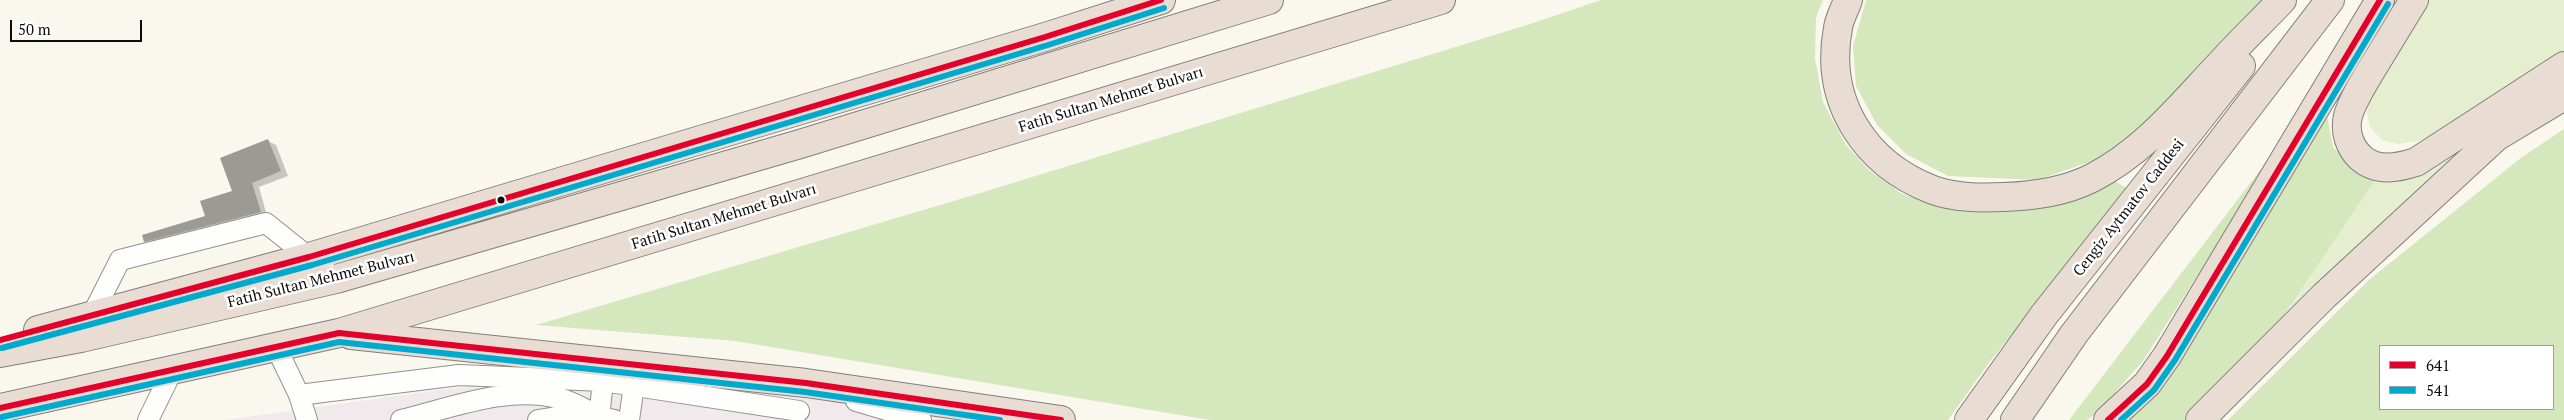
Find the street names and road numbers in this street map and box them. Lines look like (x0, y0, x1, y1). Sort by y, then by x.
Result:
street label: Fatih Sultan Mehmet Bulvarı (1017, 63, 1205, 137)
street label: Cengiz Aytmatov Caddesi (2070, 136, 2188, 280)
street label: Fatih Sultan Mehmet Bulvarı (630, 180, 818, 254)
street label: Fatih Sultan Mehmet Bulvarı (226, 248, 416, 312)

